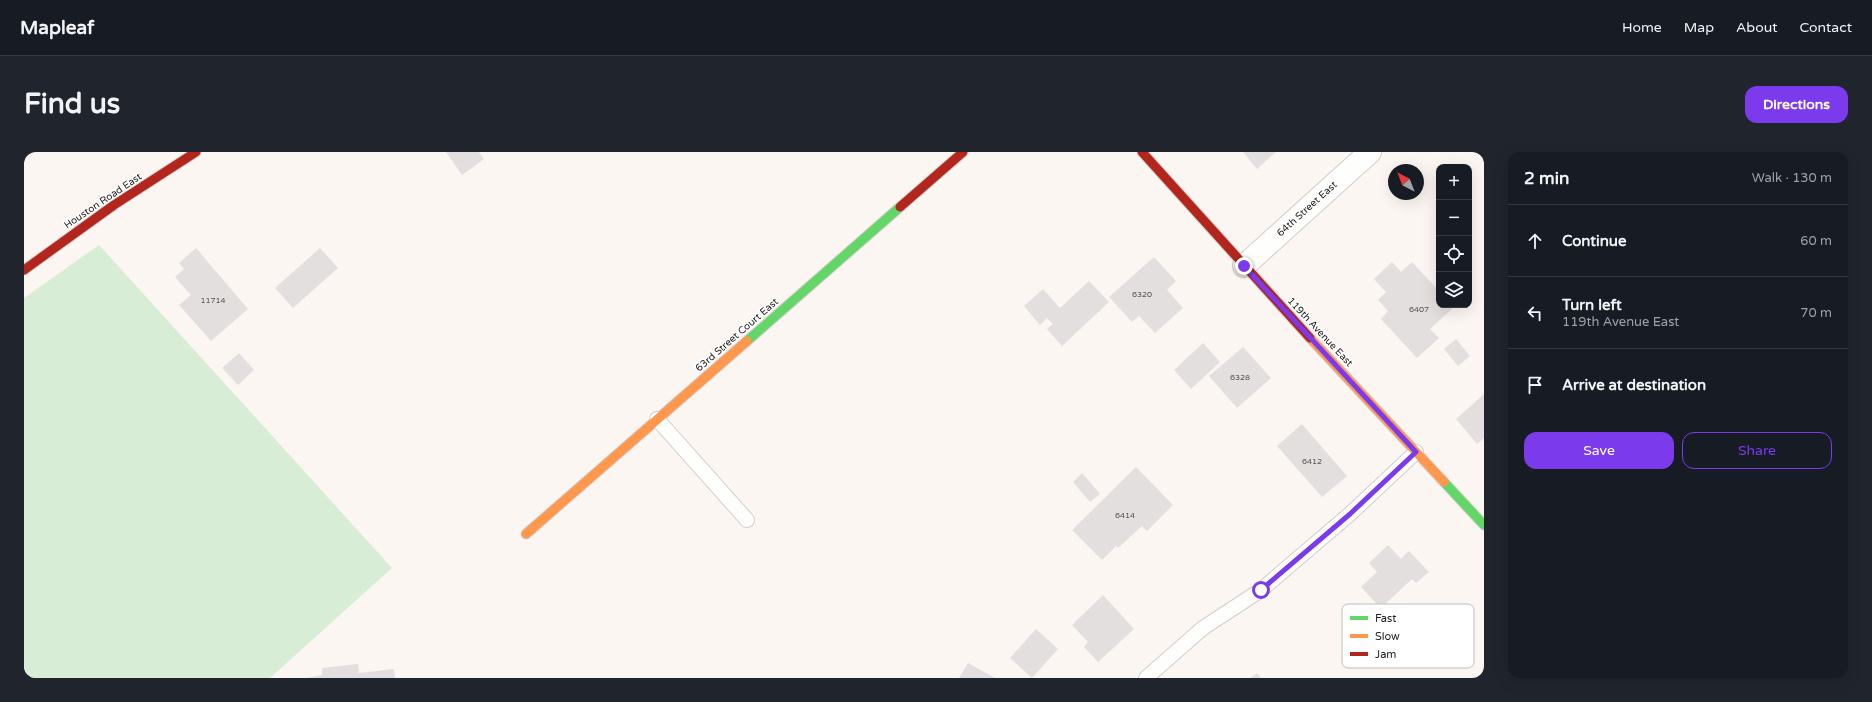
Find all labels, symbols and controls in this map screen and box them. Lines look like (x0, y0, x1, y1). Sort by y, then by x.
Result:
text: Mapleaf (20, 17, 94, 39)
text: Home (1622, 19, 1662, 36)
text: Map (1684, 19, 1714, 36)
text: About (1736, 19, 1778, 36)
text: Contact (1800, 19, 1852, 36)
button: Directions (1745, 86, 1848, 123)
text: Find us (24, 87, 120, 121)
north arrow (1388, 164, 1424, 200)
map controls (1436, 164, 1472, 308)
button: + (1436, 164, 1472, 200)
text: 2 min (1524, 168, 1569, 189)
street label: Houston Road East (62, 170, 144, 231)
text: Walk · 130 m (1752, 170, 1832, 186)
street label: 64th Street East (1274, 179, 1340, 239)
button: − (1436, 200, 1472, 236)
icon: ahead (1524, 230, 1546, 252)
text: Continue (1562, 232, 1626, 250)
text: 60 m (1800, 233, 1832, 249)
button: locate (1436, 236, 1472, 272)
route end (1235, 257, 1253, 275)
button: layers (1436, 272, 1472, 308)
house number: 6320 (1132, 290, 1152, 299)
street label: 119th Avenue East (1285, 295, 1355, 369)
house number: 11714 (200, 296, 226, 305)
street label: 63rd Street Court East (693, 296, 781, 374)
text: Turn left (1562, 296, 1622, 314)
icon: left (1524, 302, 1546, 324)
house number: 6407 (1409, 305, 1429, 314)
text: 70 m (1800, 305, 1832, 321)
text: 119th Avenue East (1562, 314, 1679, 330)
house number: 6328 (1230, 373, 1250, 382)
icon: arrive (1524, 374, 1546, 396)
text: Arrive at destination (1562, 376, 1706, 394)
button: Save (1524, 432, 1674, 469)
button: Share (1682, 432, 1832, 469)
house number: 6412 (1302, 457, 1322, 466)
house number: 6414 (1115, 511, 1135, 520)
route start (1252, 581, 1270, 599)
legend (1342, 604, 1474, 668)
text: Fast (1375, 612, 1396, 625)
text: Slow (1375, 630, 1400, 643)
text: Jam (1375, 648, 1396, 661)

